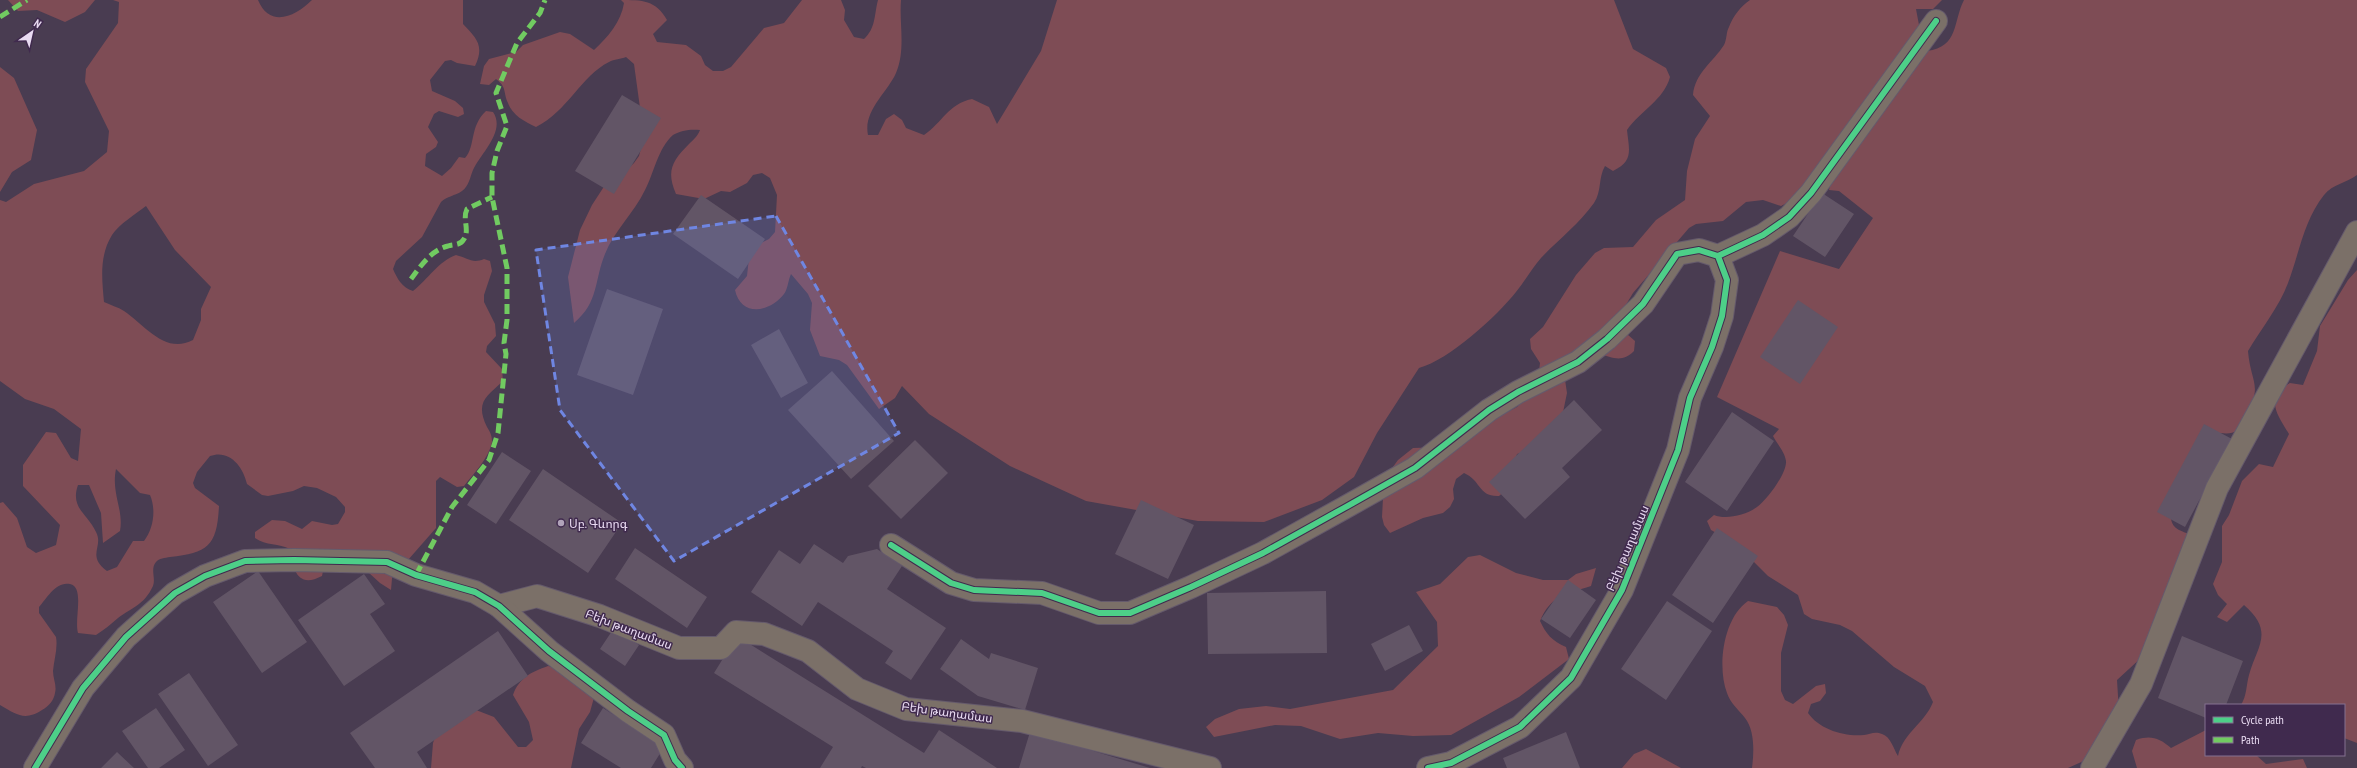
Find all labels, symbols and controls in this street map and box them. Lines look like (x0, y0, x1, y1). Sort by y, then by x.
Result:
north arrow (12, 12, 52, 52)
text: N (31, 16, 44, 31)
street label: Բեխ թաղամաս (1602, 503, 1652, 593)
place label: Սբ. Գևորգ (569, 516, 628, 531)
marker: Սբ. Գևորգ (556, 518, 566, 528)
street label: Բեխ թաղամաս (583, 606, 675, 652)
street label: Բեխ թաղամաս (900, 698, 994, 726)
legend (2205, 704, 2345, 756)
text: Cycle path (2241, 712, 2284, 727)
text: Path (2241, 732, 2259, 747)

